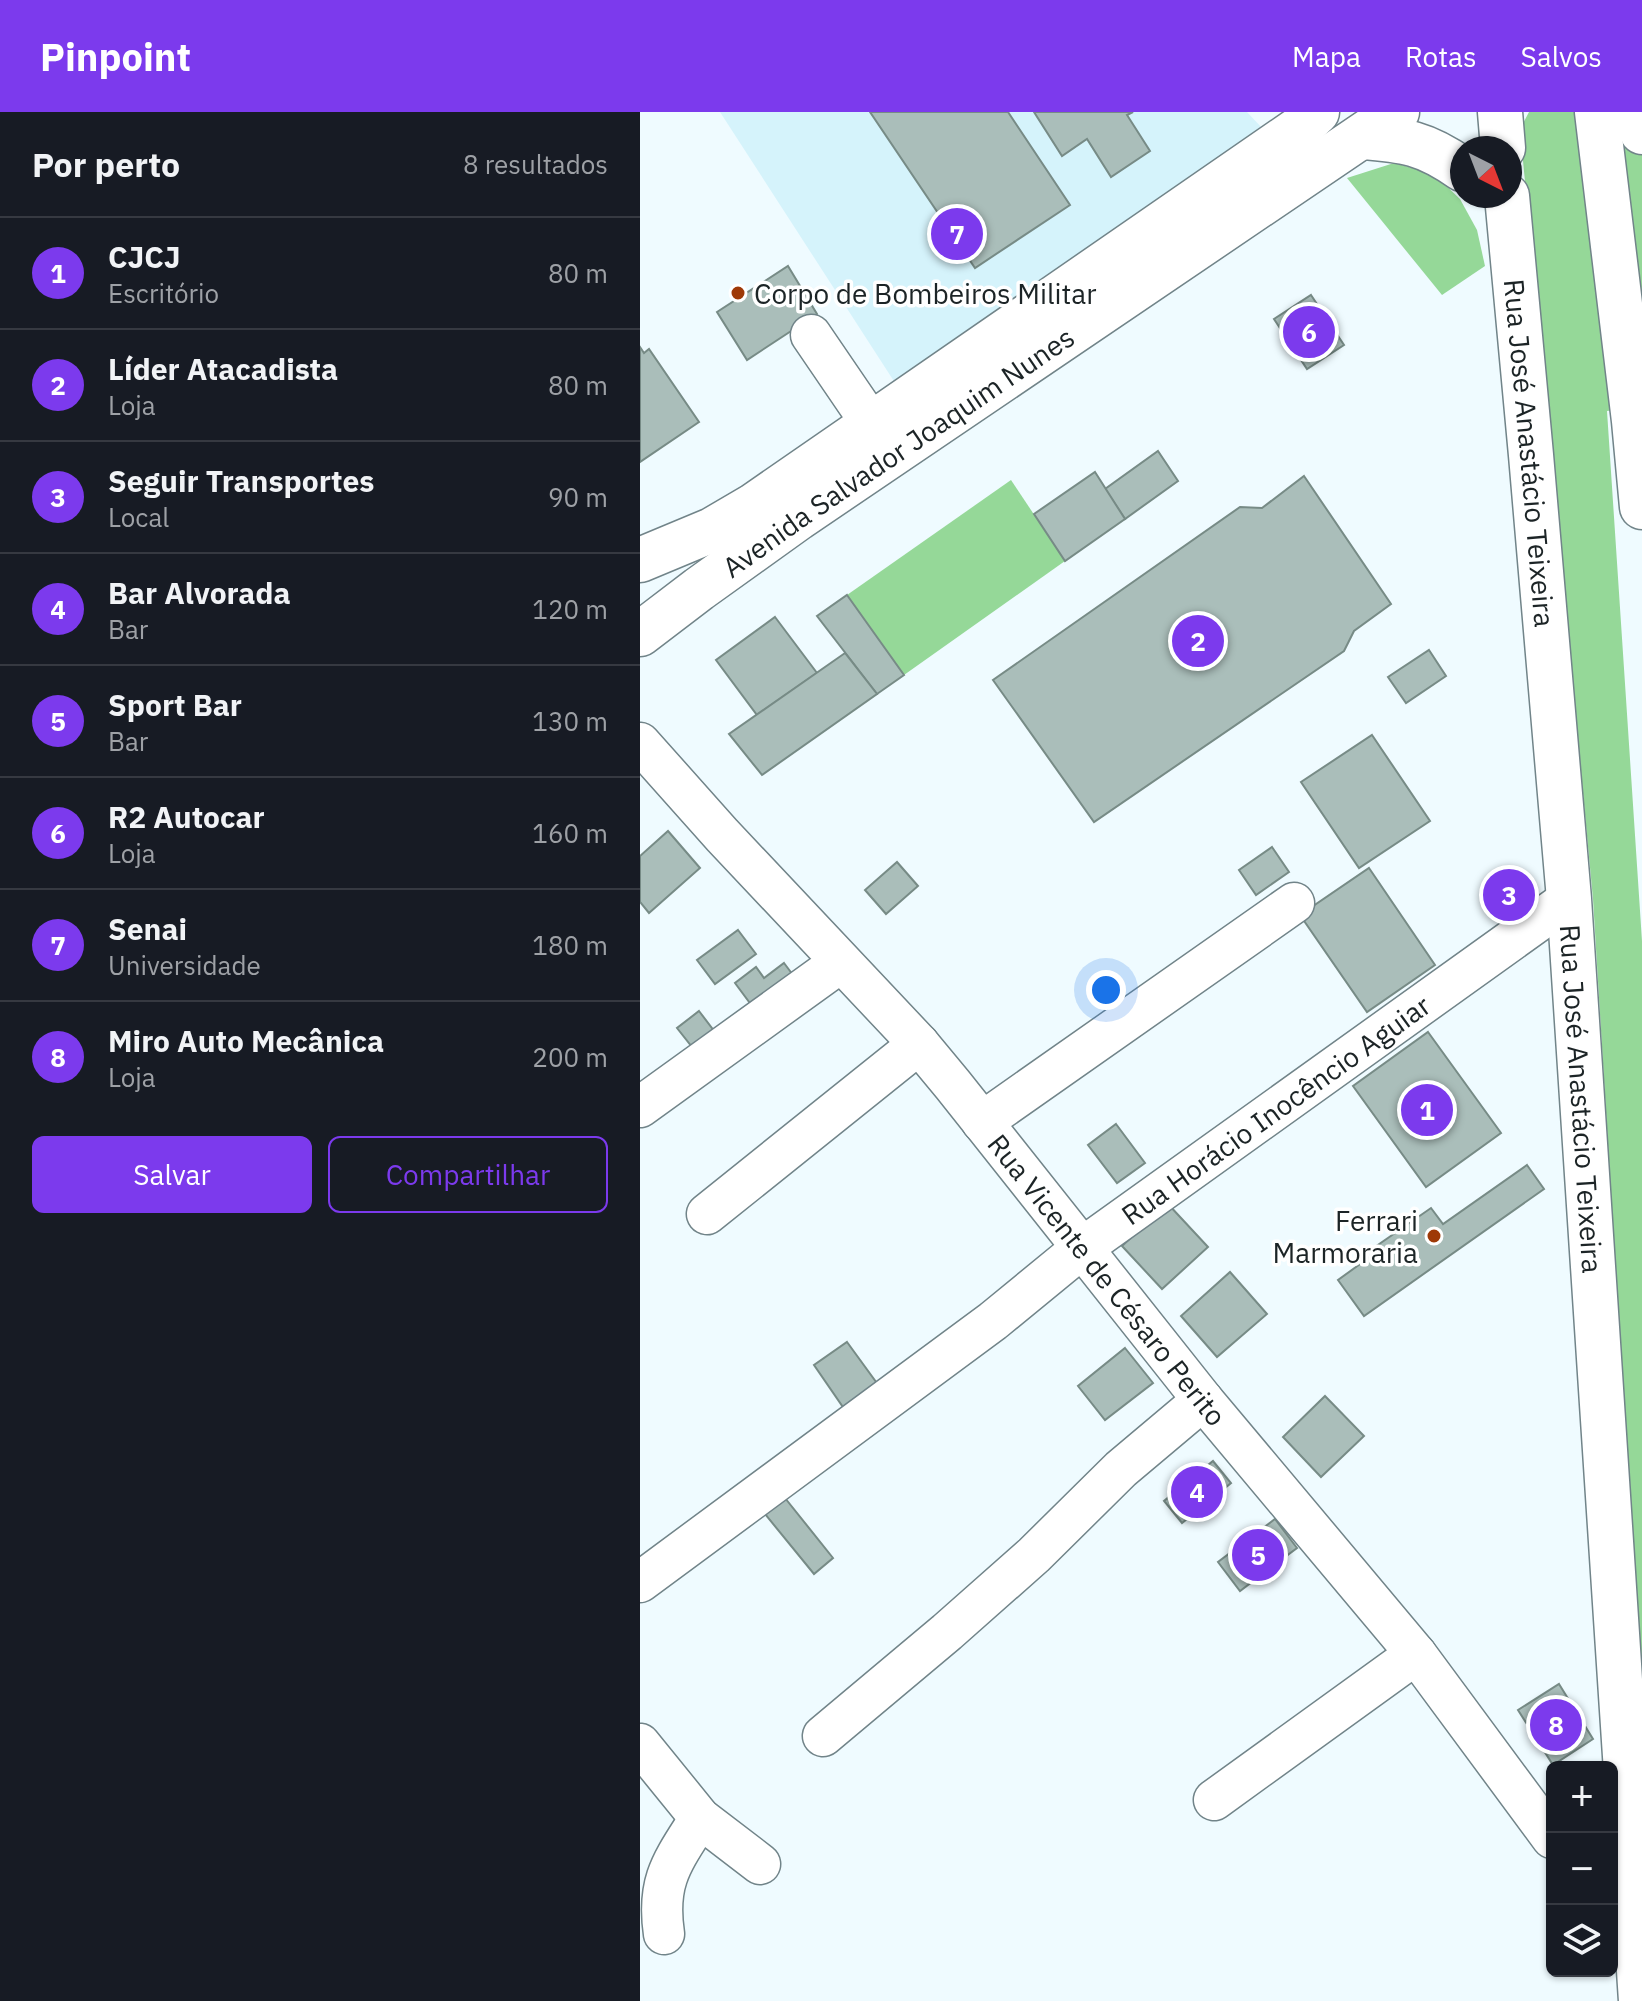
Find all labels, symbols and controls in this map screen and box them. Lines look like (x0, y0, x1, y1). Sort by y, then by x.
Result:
text: Pinpoint (40, 32, 191, 81)
text: Mapa (1292, 38, 1361, 75)
text: Rotas (1405, 38, 1477, 75)
text: Salvos (1521, 38, 1602, 75)
north arrow (1450, 136, 1522, 208)
text: Por perto (32, 142, 180, 186)
text: 8 resultados (463, 147, 608, 181)
pin: 7 (931, 204, 983, 264)
text: CJCJ (108, 237, 181, 276)
text: 1 (50, 256, 66, 290)
text: 80 m (548, 256, 608, 290)
place label: Corpo de Bombeiros Militar (754, 275, 1097, 312)
text: Escritório (108, 276, 219, 310)
street label: Rua José Anastácio Teixeira (1496, 277, 1564, 629)
marker: Corpo de Bombeiros Militar (729, 284, 747, 302)
pin: 6 (1283, 302, 1335, 362)
street label: Avenida Salvador Joaquim Nunes (715, 318, 1081, 585)
text: Líder Atacadista (108, 349, 338, 388)
text: 2 (50, 368, 66, 402)
text: 80 m (548, 368, 608, 402)
text: Loja (108, 388, 156, 422)
text: Seguir Transportes (108, 461, 374, 500)
text: 3 (50, 480, 66, 514)
text: 90 m (548, 480, 608, 514)
text: Local (108, 500, 169, 534)
text: Bar Alvorada (108, 573, 291, 612)
text: 4 (50, 592, 66, 626)
text: 120 m (532, 592, 608, 626)
pin: 2 (1172, 611, 1224, 671)
text: Bar (108, 612, 148, 646)
text: Sport Bar (108, 685, 242, 724)
text: 5 (50, 704, 66, 738)
text: 130 m (532, 704, 608, 738)
text: Bar (108, 724, 148, 758)
text: R2 Autocar (108, 797, 265, 836)
text: 6 (50, 816, 66, 850)
text: 160 m (532, 816, 608, 850)
text: Loja (108, 836, 156, 870)
pin: 3 (1483, 865, 1535, 925)
text: Senai (108, 909, 187, 948)
street label: Rua José Anastácio Teixeira (1552, 923, 1612, 1274)
text: 7 (50, 928, 66, 962)
text: 180 m (532, 928, 608, 962)
text: Universidade (108, 948, 261, 982)
your location (1086, 970, 1126, 1010)
street label: Rua Horácio Inocêncio Aguiar (1114, 986, 1437, 1233)
text: Miro Auto Mecânica (108, 1021, 384, 1060)
text: 8 (50, 1040, 66, 1074)
text: 200 m (532, 1040, 608, 1074)
text: Loja (108, 1060, 156, 1094)
pin: 1 (1401, 1080, 1453, 1140)
street label: Rua Vicente de Césaro Perito (980, 1126, 1235, 1433)
button: Salvar (32, 1136, 312, 1213)
button: Compartilhar (328, 1136, 608, 1213)
place label: Ferrari Marmoraria (1273, 1202, 1418, 1271)
marker: Ferrari Marmoraria (1425, 1227, 1443, 1245)
pin: 4 (1171, 1462, 1223, 1522)
pin: 5 (1232, 1525, 1284, 1585)
pin: 8 (1530, 1695, 1582, 1755)
map controls (1546, 1761, 1618, 1977)
button: + (1546, 1761, 1618, 1833)
button: − (1546, 1833, 1618, 1905)
button: layers (1546, 1905, 1618, 1977)

